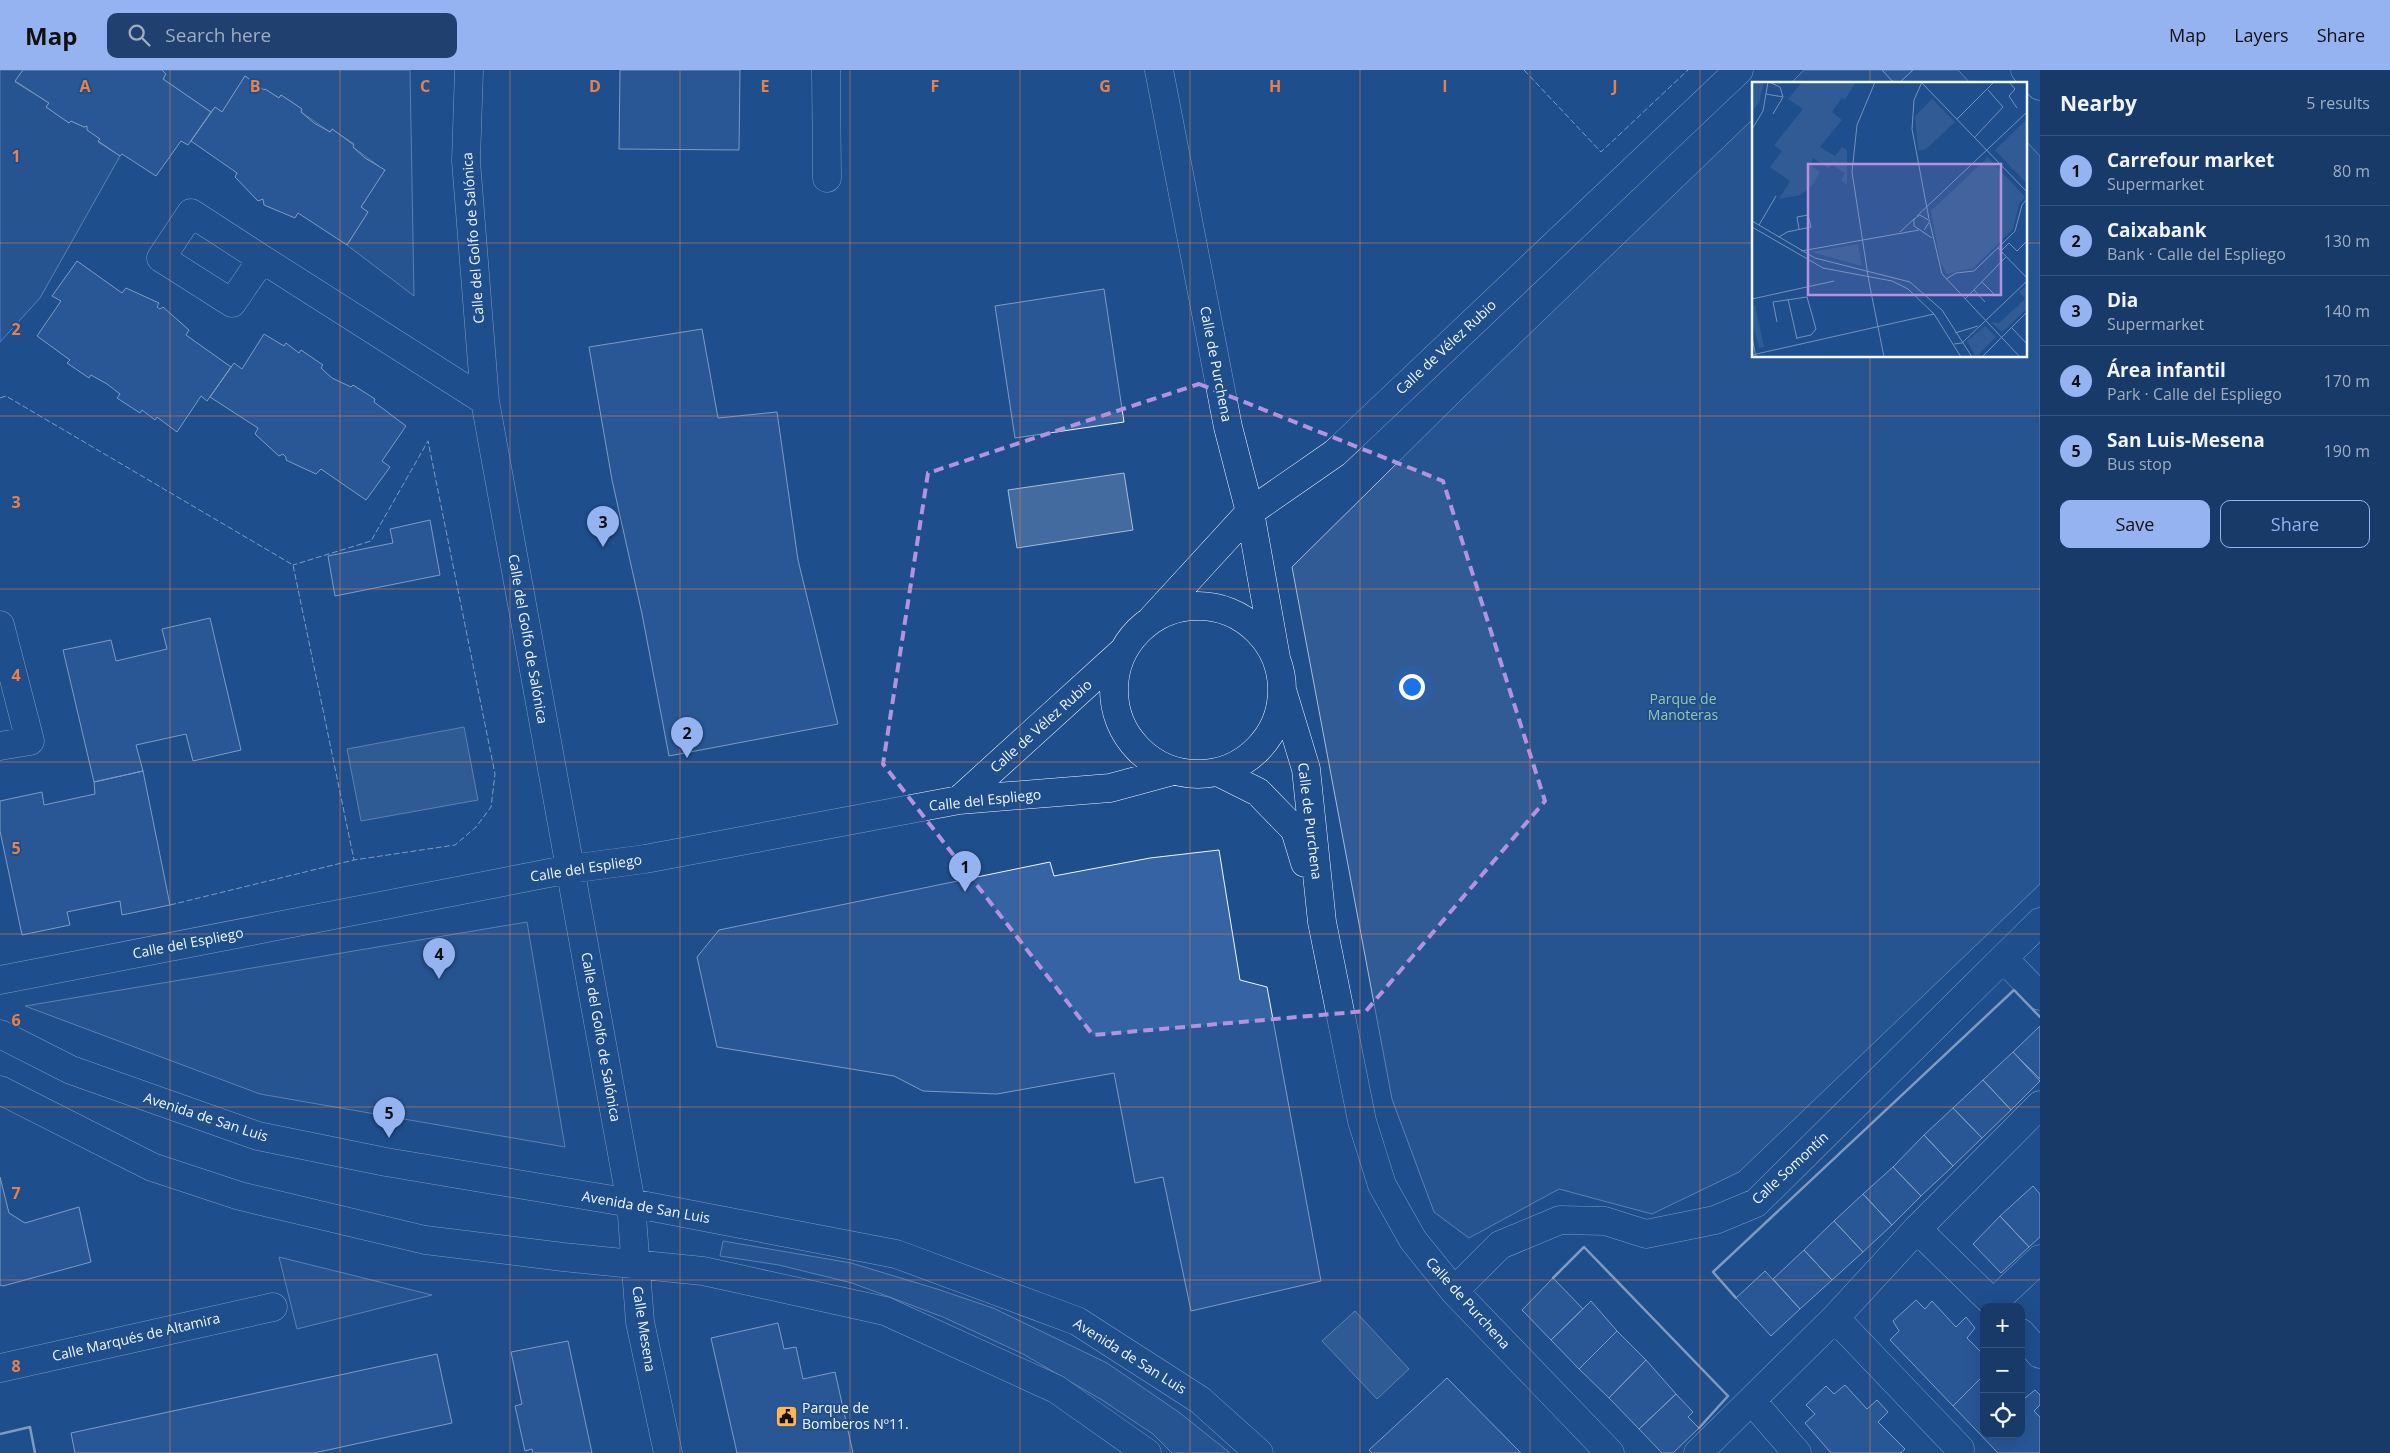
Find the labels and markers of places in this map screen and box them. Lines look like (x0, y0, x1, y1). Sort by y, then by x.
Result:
pin: 3 (587, 506, 619, 547)
pin: 2 (671, 717, 703, 758)
pin: 1 (949, 851, 981, 892)
pin: 4 (423, 938, 455, 979)
pin: 5 (373, 1097, 405, 1138)
place label: Parque de Bomberos Nº11. (802, 1398, 909, 1433)
public building icon: Parque de Bomberos Nº11. (774, 1404, 798, 1428)

